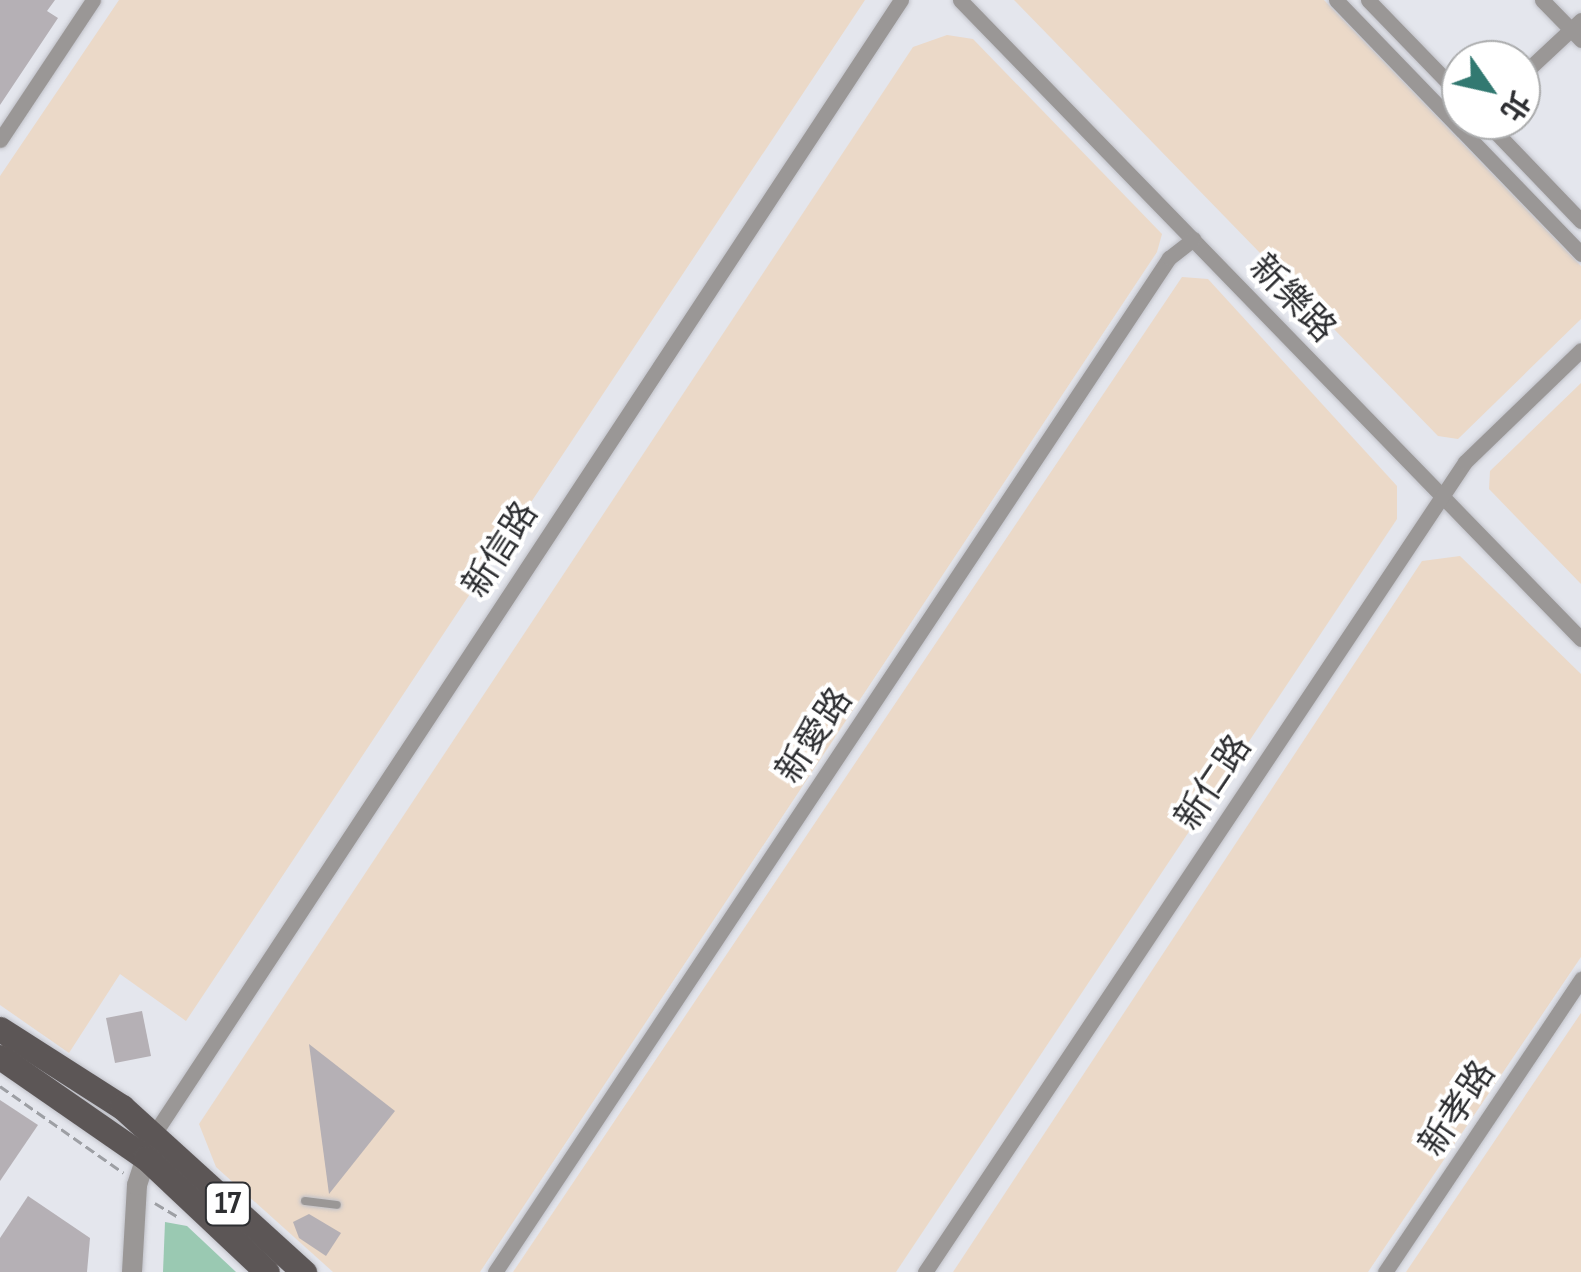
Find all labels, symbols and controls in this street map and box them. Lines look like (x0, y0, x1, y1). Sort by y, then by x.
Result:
north arrow (1441, 40, 1541, 140)
text: 北 (1493, 85, 1536, 127)
street label: 新樂路 (1240, 247, 1344, 351)
street label: 新信路 (455, 495, 547, 605)
street label: 新愛路 (768, 681, 862, 791)
street label: 新仁路 (1167, 728, 1261, 838)
street label: 新孝路 (1411, 1054, 1505, 1164)
road number: 17 (203, 1177, 253, 1231)

